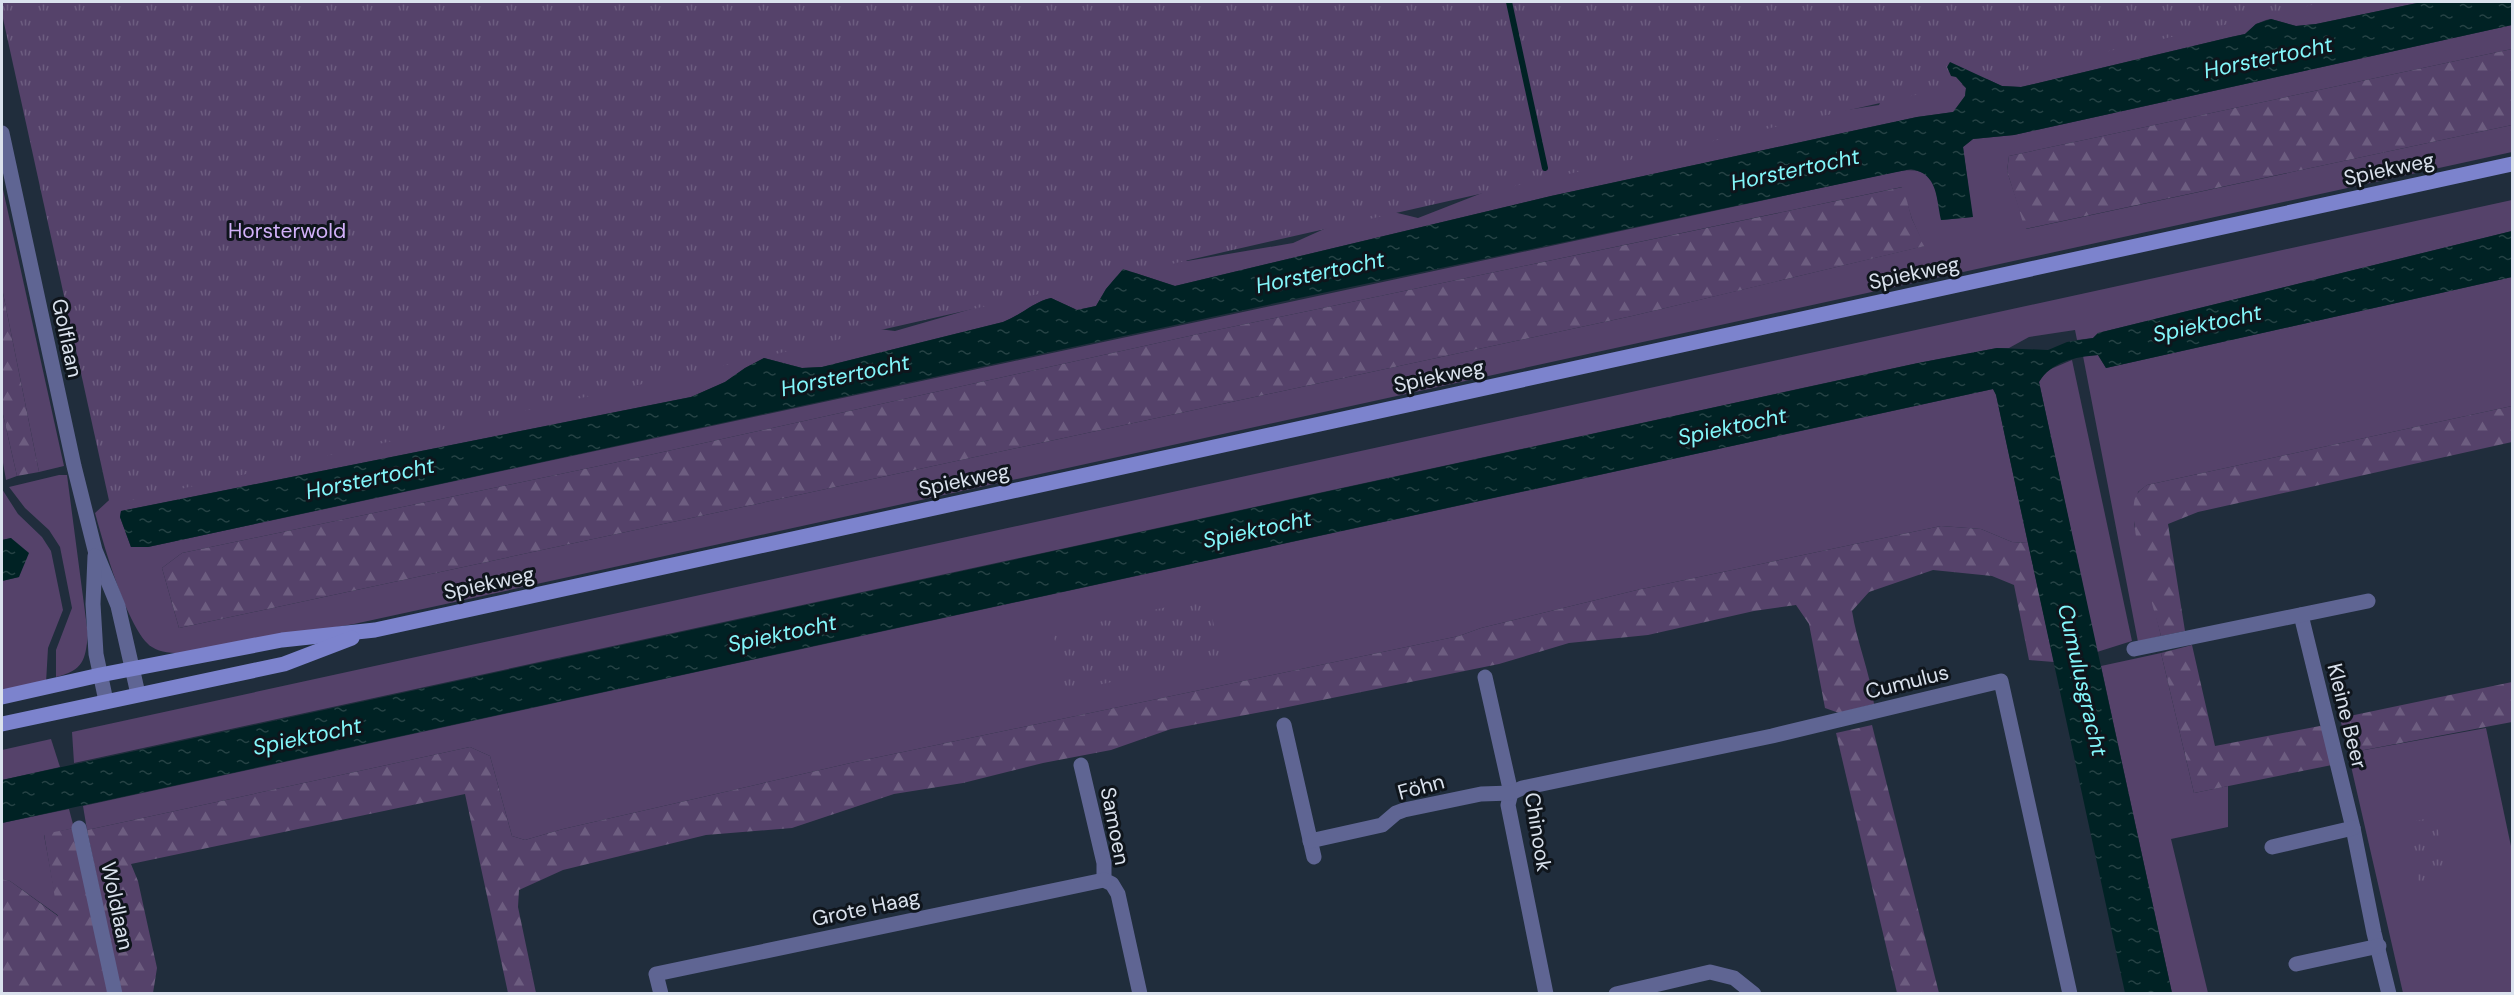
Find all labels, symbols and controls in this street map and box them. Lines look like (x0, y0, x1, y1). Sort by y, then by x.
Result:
water label: Horstertocht (2201, 30, 2336, 85)
water label: Horstertocht (1728, 142, 1863, 197)
street label: Spiekweg (2341, 146, 2437, 192)
park label: Horsterwold (228, 217, 346, 245)
water label: Horstertocht (1253, 245, 1388, 300)
street label: Spiekweg (1866, 250, 1962, 296)
street label: Golflaan (45, 296, 89, 380)
water label: Spiektocht (2150, 298, 2265, 349)
water label: Horstertocht (778, 348, 913, 403)
street label: Spiekweg (1391, 353, 1487, 399)
water label: Spiektocht (1675, 401, 1790, 452)
water label: Horstertocht (303, 451, 438, 506)
street label: Spiekweg (916, 457, 1012, 503)
water label: Spiektocht (1200, 504, 1315, 555)
street label: Spiekweg (441, 560, 537, 606)
water label: Cumulusgracht (2051, 601, 2114, 760)
water label: Spiektocht (725, 608, 840, 659)
street label: Cumulus (1862, 658, 1952, 706)
street label: Kleine Beer (2320, 660, 2374, 772)
water label: Spiektocht (250, 711, 365, 762)
street label: Föhn (1394, 767, 1448, 807)
street label: Samoen (1094, 785, 1136, 867)
street label: Chinook (1518, 790, 1558, 874)
street label: Woldlaan (94, 859, 140, 953)
street label: Grote Haag (809, 883, 923, 933)

